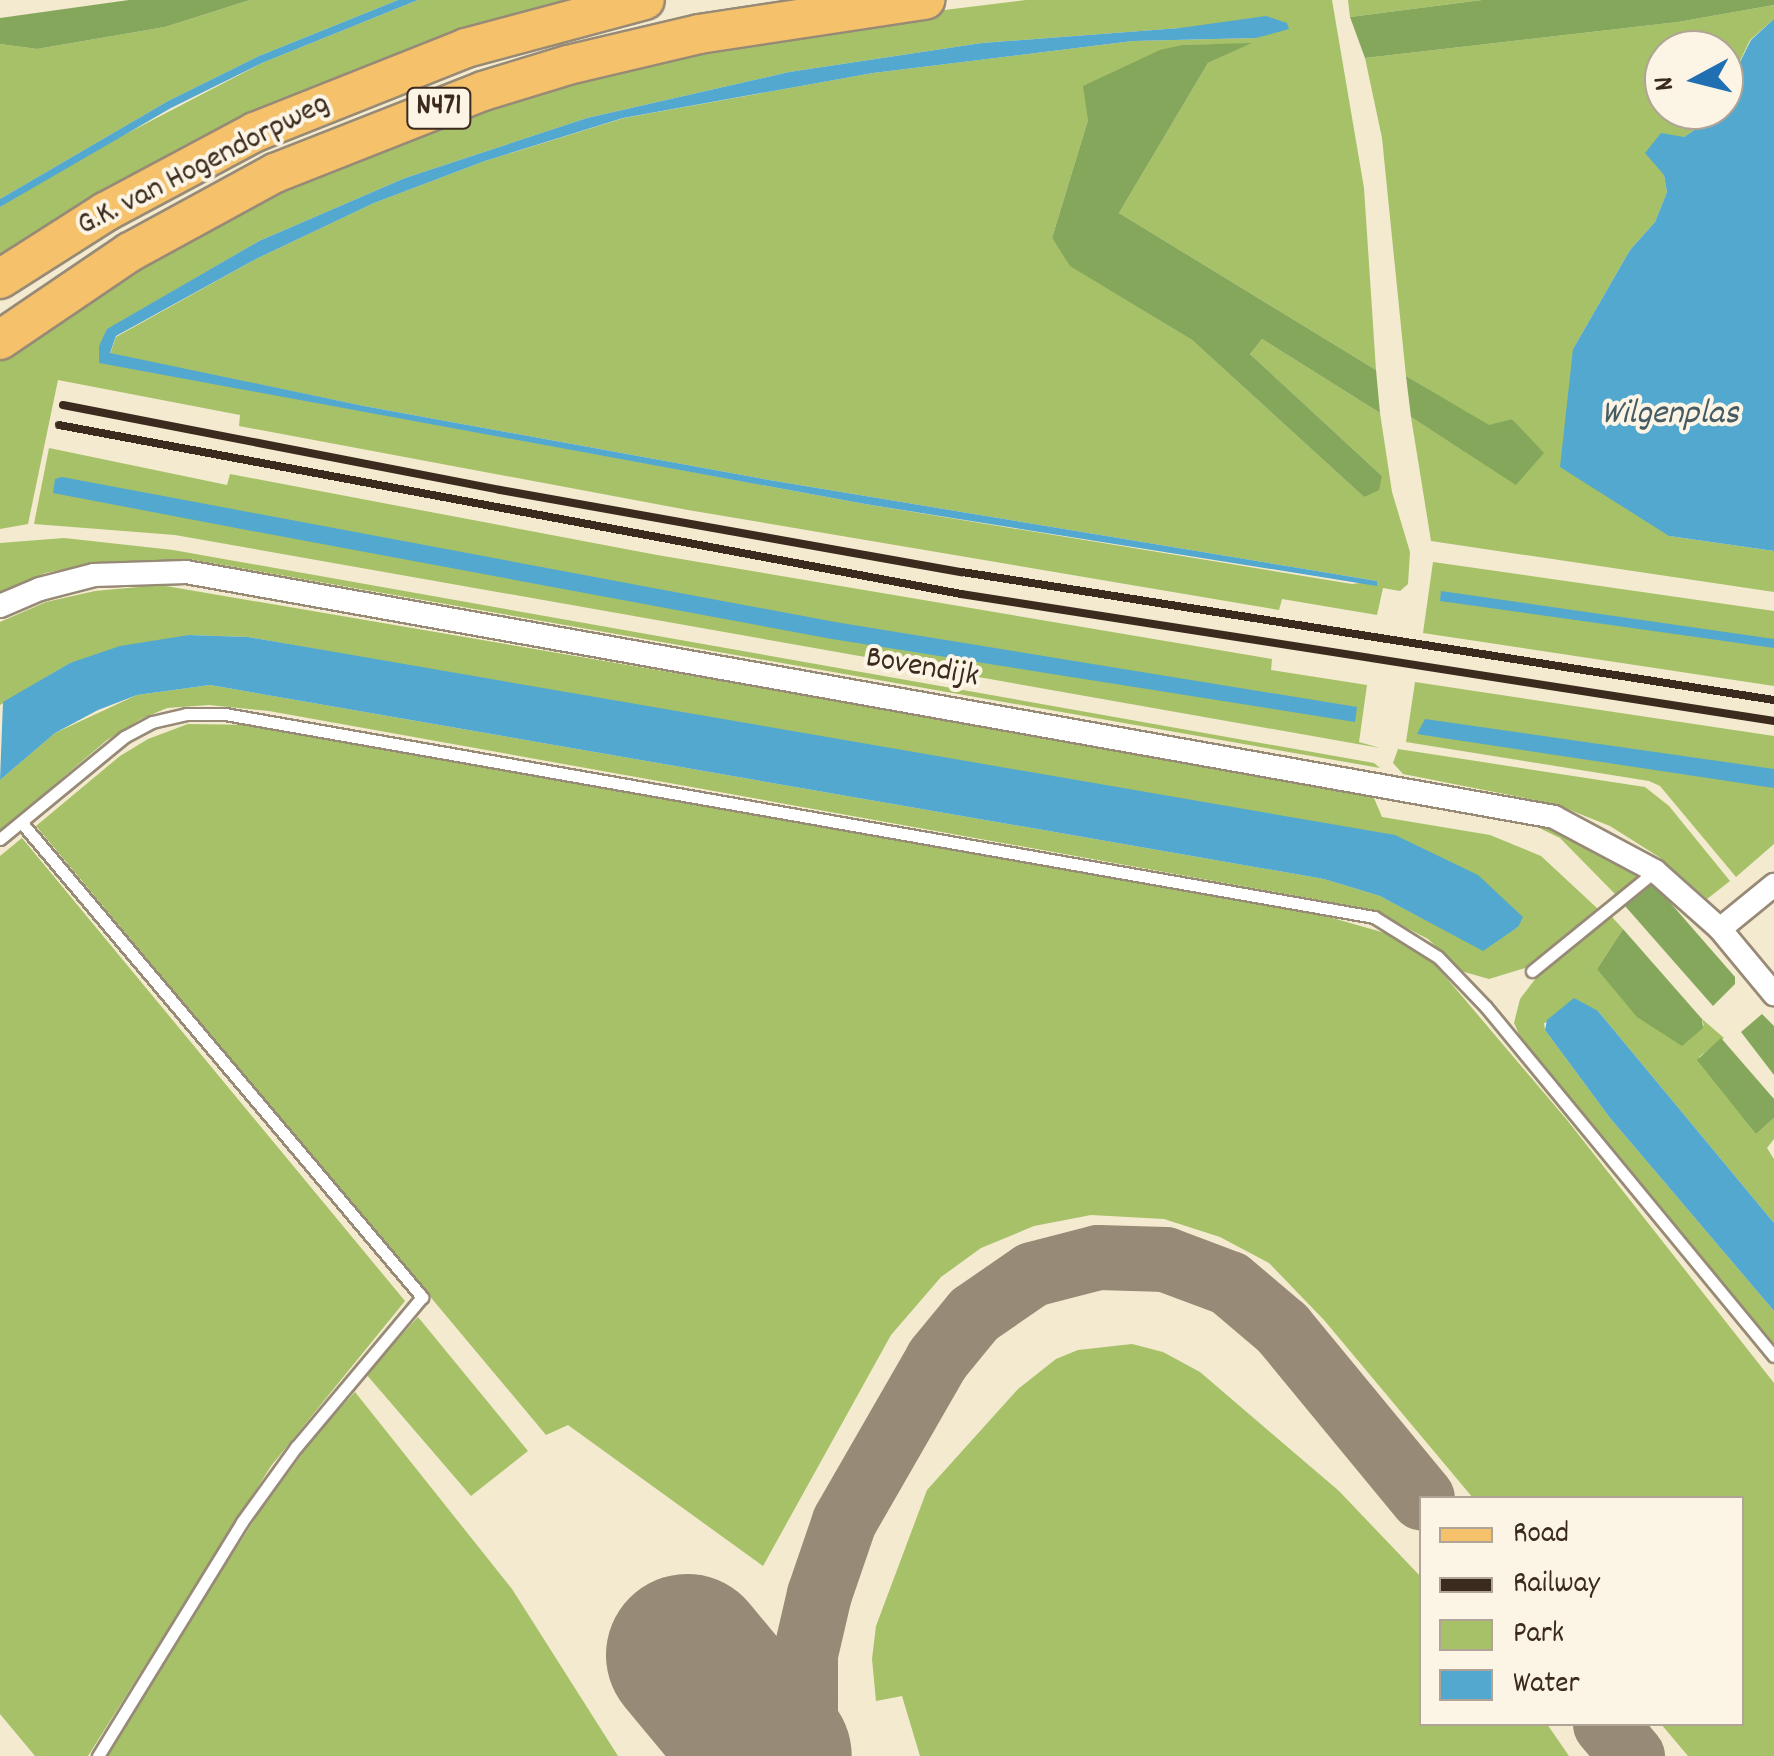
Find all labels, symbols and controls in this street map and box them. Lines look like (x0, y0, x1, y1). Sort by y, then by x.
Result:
north arrow (1644, 30, 1744, 130)
text: N (1646, 74, 1687, 93)
road number: N471 (404, 83, 474, 133)
street label: G.K. van Hogendorpweg (72, 86, 336, 246)
water label: Wilgenplas (1601, 394, 1739, 436)
street label: Bovendijk (863, 640, 981, 698)
legend (1419, 1496, 1744, 1726)
text: Road (1513, 1514, 1569, 1557)
text: Railway (1513, 1564, 1600, 1607)
text: Park (1513, 1614, 1564, 1657)
text: Water (1513, 1664, 1580, 1707)

